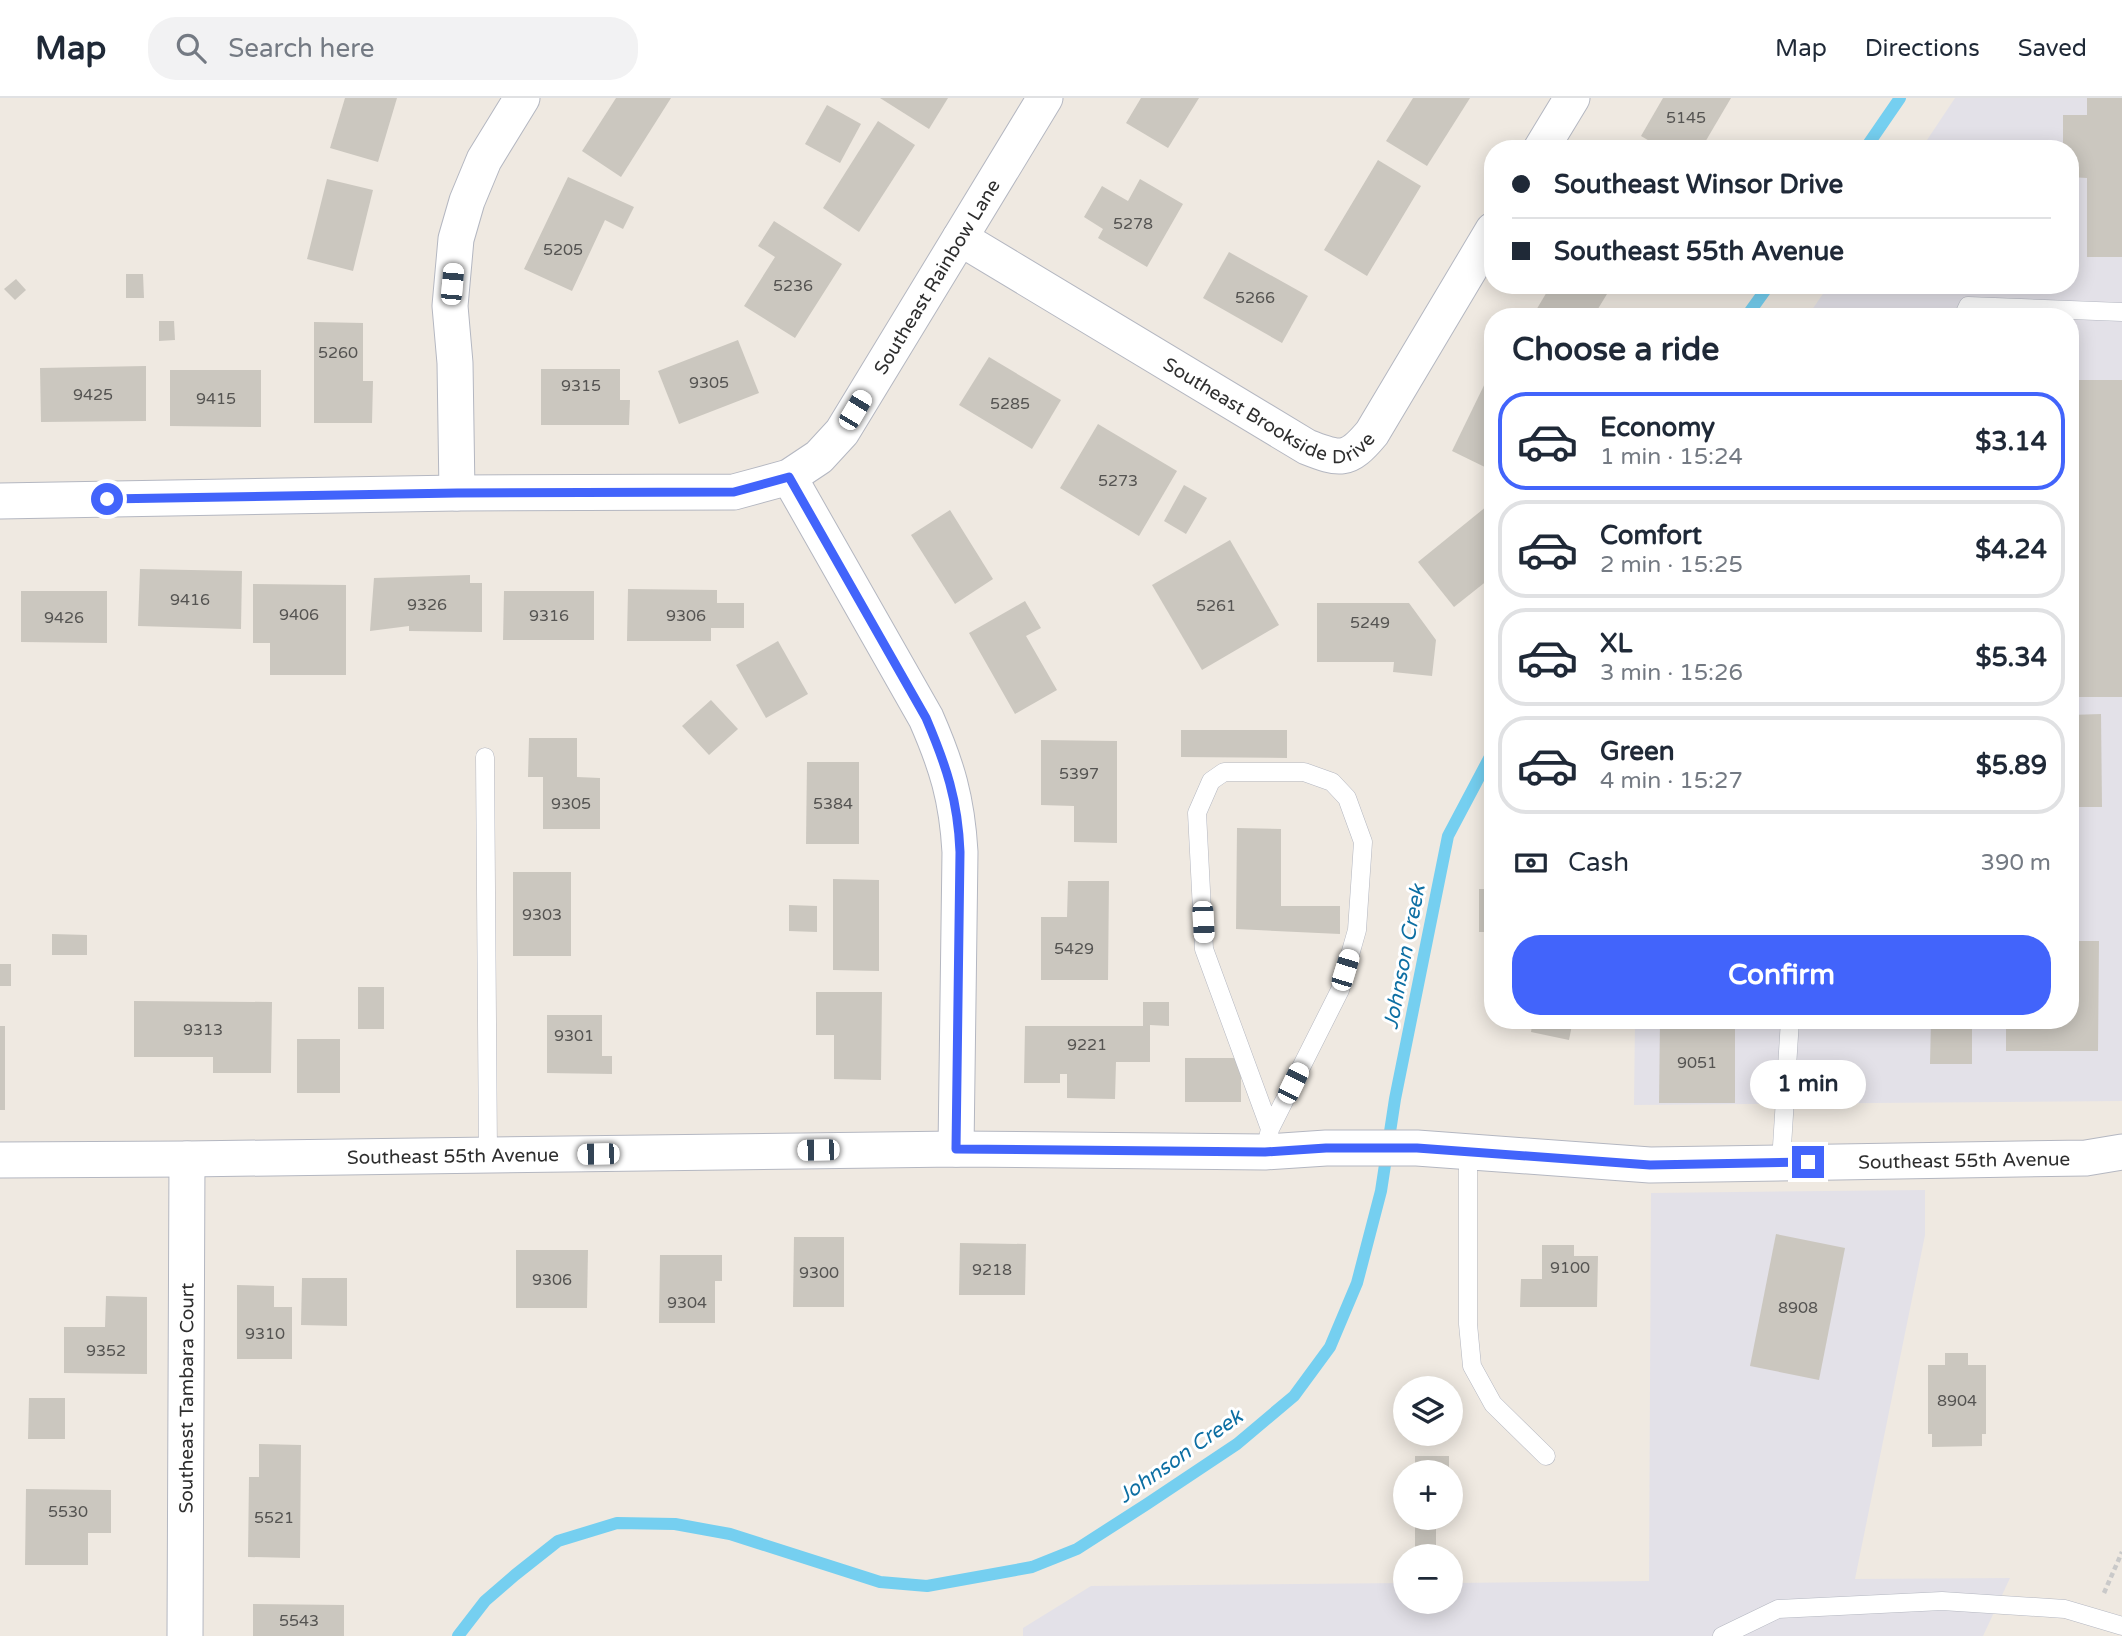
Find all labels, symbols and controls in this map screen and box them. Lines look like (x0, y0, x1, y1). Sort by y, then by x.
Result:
search box (148, 17, 638, 80)
text: Map (35, 29, 106, 68)
icon: search (172, 29, 210, 67)
text: Search here (228, 33, 374, 64)
text: Map (1775, 34, 1827, 63)
text: Directions (1865, 34, 1980, 63)
text: Saved (2018, 34, 2087, 63)
house number: 5145 (1666, 108, 1706, 128)
text: Southeast Winsor Drive (1554, 169, 1843, 200)
street label: Southeast Rainbow Lane (870, 176, 1005, 379)
house number: 5278 (1113, 214, 1153, 234)
text: Southeast 55th Avenue (1554, 236, 1844, 267)
house number: 5205 (543, 240, 583, 260)
car (440, 262, 465, 306)
house number: 5236 (773, 276, 813, 296)
house number: 5266 (1235, 288, 1275, 308)
text: Choose a ride (1512, 331, 1719, 369)
house number: 5260 (318, 343, 358, 363)
street label: Southeast Brookside Drive (1159, 353, 1380, 468)
house number: 9305 (689, 373, 729, 393)
house number: 9315 (561, 376, 601, 396)
house number: 9425 (73, 385, 113, 405)
car (836, 387, 875, 433)
house number: 9415 (196, 389, 236, 409)
house number: 5285 (990, 394, 1030, 414)
icon: car (1516, 410, 1579, 473)
text: Economy (1600, 412, 1715, 443)
text: $3.14 (1975, 426, 2047, 457)
text: 1 min · 15:24 (1600, 443, 1743, 471)
house number: 5273 (1098, 471, 1138, 491)
route start (91, 483, 123, 515)
icon: car (1516, 518, 1579, 581)
text: Comfort (1600, 520, 1702, 551)
text: $4.24 (1975, 534, 2047, 565)
text: 2 min · 15:25 (1600, 551, 1743, 579)
house number: 9416 (170, 590, 210, 610)
house number: 9326 (407, 595, 447, 615)
house number: 5261 (1196, 596, 1236, 616)
house number: 9406 (279, 605, 319, 625)
house number: 9316 (529, 606, 569, 626)
house number: 9306 (666, 606, 706, 626)
house number: 9426 (44, 608, 84, 628)
house number: 5249 (1350, 613, 1390, 633)
icon: car (1516, 626, 1579, 689)
text: XL (1600, 628, 1632, 659)
text: $5.34 (1975, 642, 2047, 673)
text: 3 min · 15:26 (1600, 659, 1743, 687)
icon: car (1516, 734, 1579, 797)
text: Green (1600, 736, 1675, 767)
text: $5.89 (1976, 750, 2047, 781)
house number: 5397 (1059, 764, 1099, 784)
text: 4 min · 15:27 (1600, 767, 1743, 795)
house number: 9305 (551, 794, 591, 814)
house number: 5384 (813, 794, 853, 814)
icon: cash (1512, 844, 1550, 882)
text: Cash (1568, 847, 1629, 878)
text: 390 m (1981, 849, 2051, 877)
water label: Johnson Creek (1378, 881, 1431, 1031)
car (1192, 900, 1215, 944)
house number: 9303 (522, 905, 562, 925)
button: Confirm (1512, 935, 2051, 1015)
house number: 5429 (1054, 939, 1094, 959)
car (1329, 947, 1362, 993)
house number: 9313 (183, 1020, 223, 1040)
house number: 9301 (554, 1026, 594, 1046)
house number: 9221 (1067, 1035, 1107, 1055)
house number: 9051 (1677, 1053, 1717, 1073)
car (1275, 1060, 1312, 1106)
callout: 1 min (1750, 1060, 1866, 1110)
text: 1 min (1777, 1070, 1839, 1098)
car (797, 1139, 840, 1161)
car (577, 1143, 620, 1165)
street label: Southeast 55th Avenue (347, 1144, 559, 1169)
route end (1792, 1146, 1824, 1178)
street label: Southeast 55th Avenue (1858, 1148, 2070, 1174)
house number: 9100 (1550, 1258, 1590, 1278)
house number: 9218 (972, 1260, 1012, 1280)
house number: 9300 (799, 1263, 839, 1283)
house number: 9306 (532, 1270, 572, 1290)
street label: Southeast Tambara Court (176, 1283, 198, 1513)
house number: 9304 (667, 1293, 707, 1313)
house number: 8908 (1778, 1298, 1818, 1318)
house number: 9310 (245, 1324, 285, 1344)
house number: 9352 (86, 1341, 126, 1361)
map controls (1393, 1376, 1463, 1614)
button: layers (1393, 1376, 1463, 1446)
house number: 8904 (1937, 1391, 1977, 1411)
water label: Johnson Creek (1113, 1403, 1249, 1509)
button: + (1393, 1460, 1463, 1530)
house number: 5530 (48, 1502, 88, 1522)
house number: 5521 (254, 1508, 294, 1528)
button: − (1393, 1544, 1463, 1614)
house number: 5543 (279, 1611, 319, 1631)

